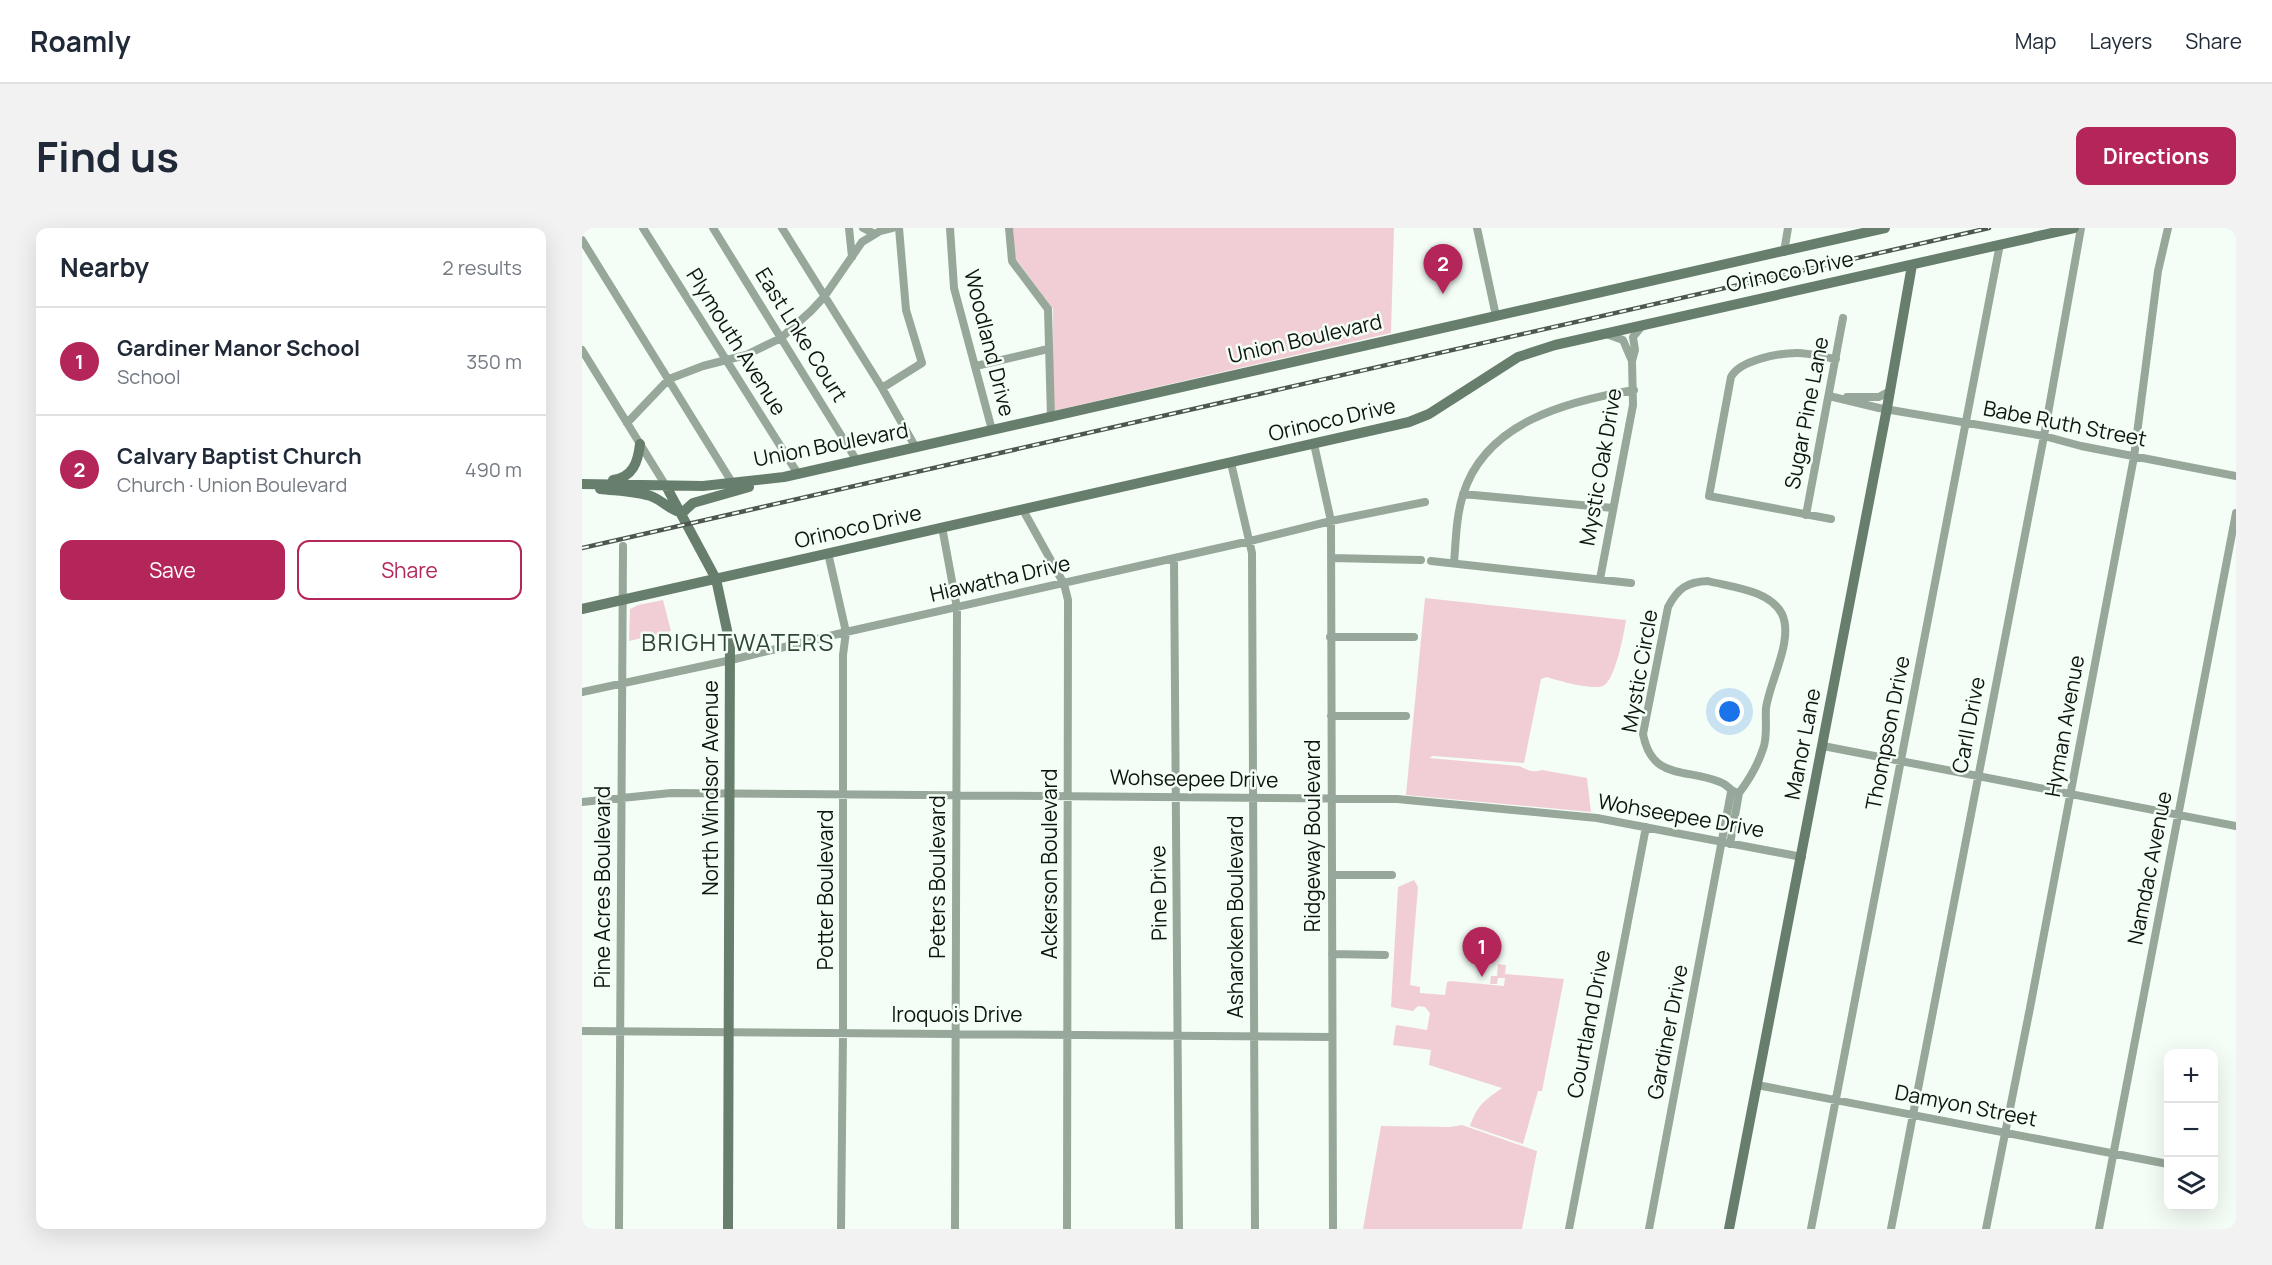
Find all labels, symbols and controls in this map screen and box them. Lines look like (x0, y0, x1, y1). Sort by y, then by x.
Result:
text: Roamly (30, 22, 131, 60)
text: Map (2015, 27, 2056, 55)
text: Layers (2089, 27, 2152, 55)
text: Share (2185, 27, 2242, 55)
text: Find us (36, 127, 179, 185)
button: Directions (2076, 127, 2236, 185)
pin: 2 (1424, 244, 1462, 294)
street label: Orinoco Drive (1724, 244, 1856, 298)
text: Nearby (60, 249, 149, 285)
text: 2 results (442, 254, 522, 281)
street label: East Lnke Court (749, 262, 854, 407)
street label: Plymouth Avenue (680, 263, 793, 420)
street label: Woodland Drive (958, 266, 1022, 419)
street label: Union Boulevard (1225, 307, 1385, 369)
text: Gardiner Manor School (117, 333, 360, 363)
street label: Sugar Pine Lane (1778, 334, 1835, 491)
text: 1 (75, 348, 84, 375)
text: 350 m (466, 348, 522, 375)
text: School (117, 363, 181, 390)
street label: Mystic Oak Drive (1572, 386, 1628, 548)
street label: Orinoco Drive (1266, 391, 1398, 447)
street label: Babe Ruth Street (1981, 393, 2149, 453)
street label: Union Boulevard (751, 415, 911, 473)
text: Calvary Baptist Church (117, 441, 362, 471)
text: 2 (74, 456, 85, 483)
text: 490 m (465, 456, 522, 483)
text: Church · Union Boulevard (117, 471, 347, 498)
street label: Orinoco Drive (792, 498, 924, 554)
button: Save (60, 540, 285, 600)
button: Share (297, 540, 522, 600)
street label: Hiawatha Drive (927, 548, 1073, 608)
street label: Mystic Circle (1614, 607, 1664, 735)
district label: BRIGHTWATERS (641, 625, 835, 658)
street label: Thompson Drive (1858, 653, 1916, 812)
street label: Hyman Avenue (2038, 653, 2090, 799)
street label: Carll Drive (1945, 674, 1991, 775)
street label: North Windsor Avenue (696, 680, 724, 896)
street label: Manor Lane (1777, 686, 1827, 802)
your location (1715, 697, 1744, 726)
street label: Ridgeway Boulevard (1298, 740, 1326, 932)
street label: Wohseepee Drive (1109, 763, 1279, 793)
street label: Ackerson Boulevard (1035, 769, 1063, 959)
street label: Pine Acres Boulevard (588, 786, 616, 988)
street label: Wohseepee Drive (1596, 787, 1767, 843)
street label: Namdac Avenue (2120, 789, 2178, 947)
street label: Peters Boulevard (923, 795, 951, 959)
street label: Potter Boulevard (811, 810, 839, 970)
street label: Asharoken Boulevard (1221, 815, 1249, 1019)
street label: Pine Drive (1143, 845, 1173, 941)
pin: 1 (1462, 928, 1502, 977)
street label: Courtland Drive (1560, 947, 1616, 1100)
street label: Gardiner Drive (1640, 962, 1694, 1102)
street label: Iroquois Drive (891, 1000, 1023, 1028)
map controls (2164, 1049, 2218, 1211)
button: + (2164, 1049, 2218, 1103)
street label: Damyon Street (1893, 1077, 2040, 1133)
button: − (2164, 1103, 2218, 1157)
button: layers (2164, 1157, 2218, 1211)

